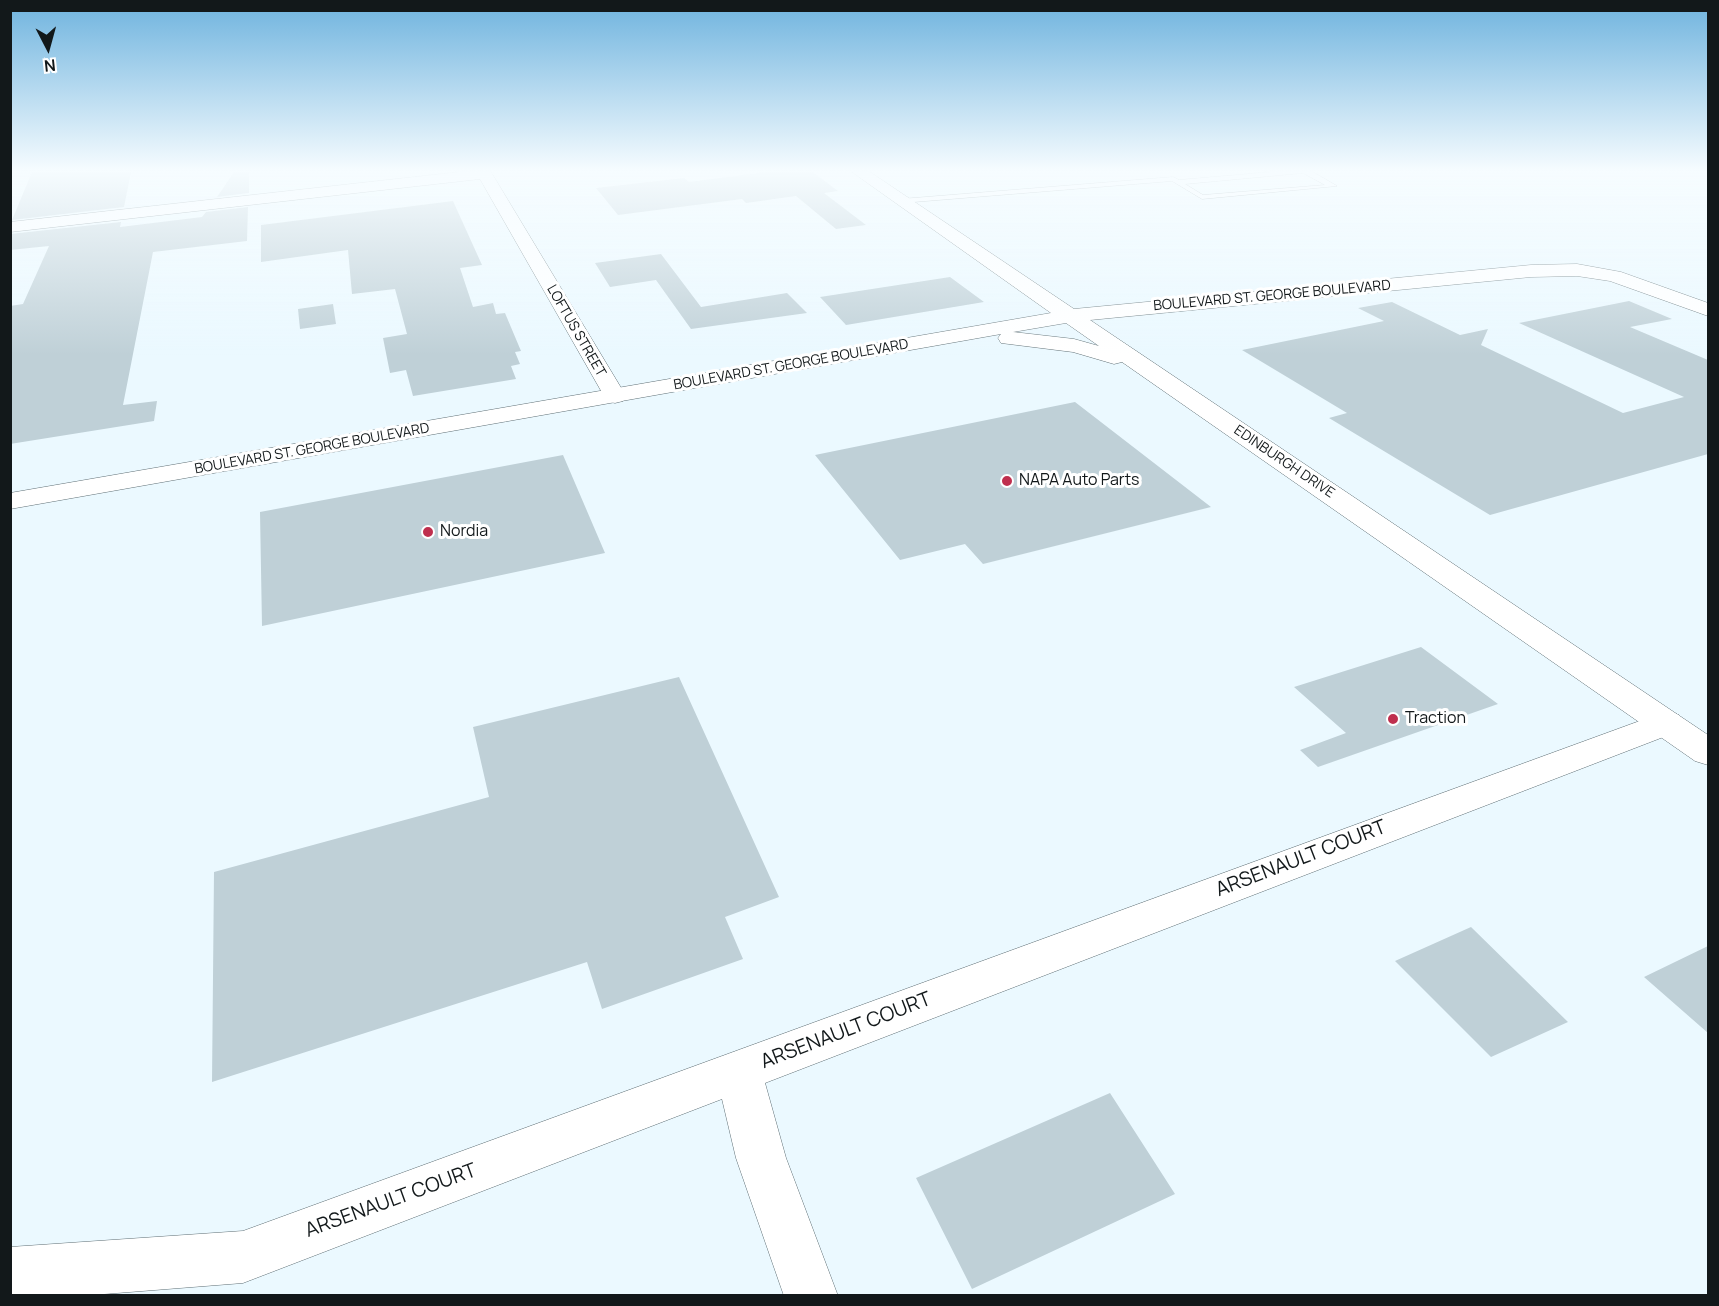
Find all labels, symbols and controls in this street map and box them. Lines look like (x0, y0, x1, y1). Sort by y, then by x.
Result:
north arrow (18, 18, 78, 78)
text: N (43, 54, 57, 77)
street label: BOULEVARD ST. GEORGE BOULEVARD (1153, 277, 1391, 315)
street label: LOFTUS STREET (543, 282, 609, 380)
street label: BOULEVARD ST. GEORGE BOULEVARD (672, 336, 910, 394)
street label: BOULEVARD ST. GEORGE BOULEVARD (193, 420, 431, 478)
street label: EDINBURGH DRIVE (1231, 422, 1337, 502)
place label: NAPA Auto Parts (1019, 471, 1139, 491)
marker: NAPA Auto Parts (1000, 474, 1014, 488)
place label: Nordia (440, 522, 488, 542)
marker: Nordia (421, 525, 435, 539)
place label: Traction (1405, 709, 1466, 729)
marker: Traction (1386, 712, 1400, 726)
street label: ARSENAULT COURT (1212, 815, 1390, 903)
street label: ARSENAULT COURT (757, 987, 935, 1075)
street label: ARSENAULT COURT (302, 1159, 480, 1243)

